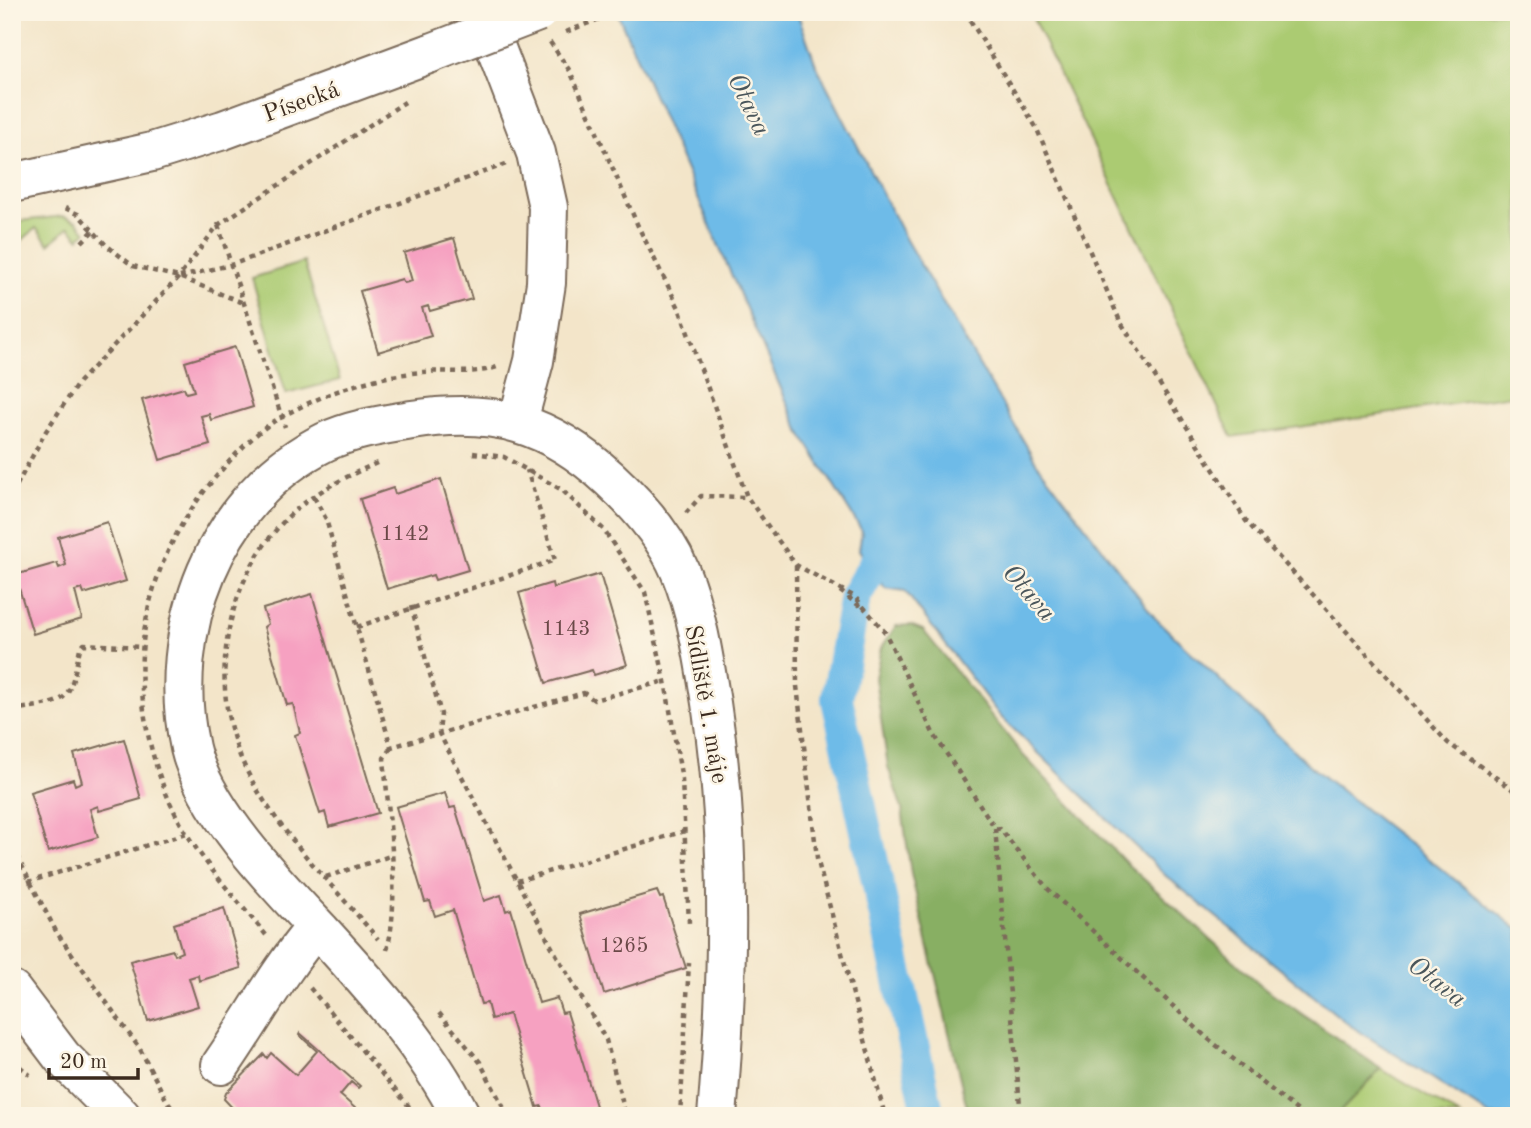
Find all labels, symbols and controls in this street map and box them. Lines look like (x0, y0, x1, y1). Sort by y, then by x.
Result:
water label: Otava (722, 69, 774, 140)
street label: Písecká (260, 78, 343, 128)
house number: 1142 (381, 524, 429, 545)
water label: Otava (997, 560, 1060, 627)
house number: 1143 (542, 619, 590, 640)
street label: Sídliště 1. máje (679, 623, 731, 785)
house number: 1265 (600, 936, 648, 957)
water label: Otava (1403, 952, 1471, 1013)
scale bar (49, 1037, 138, 1081)
text: 20 m (60, 1052, 107, 1073)

